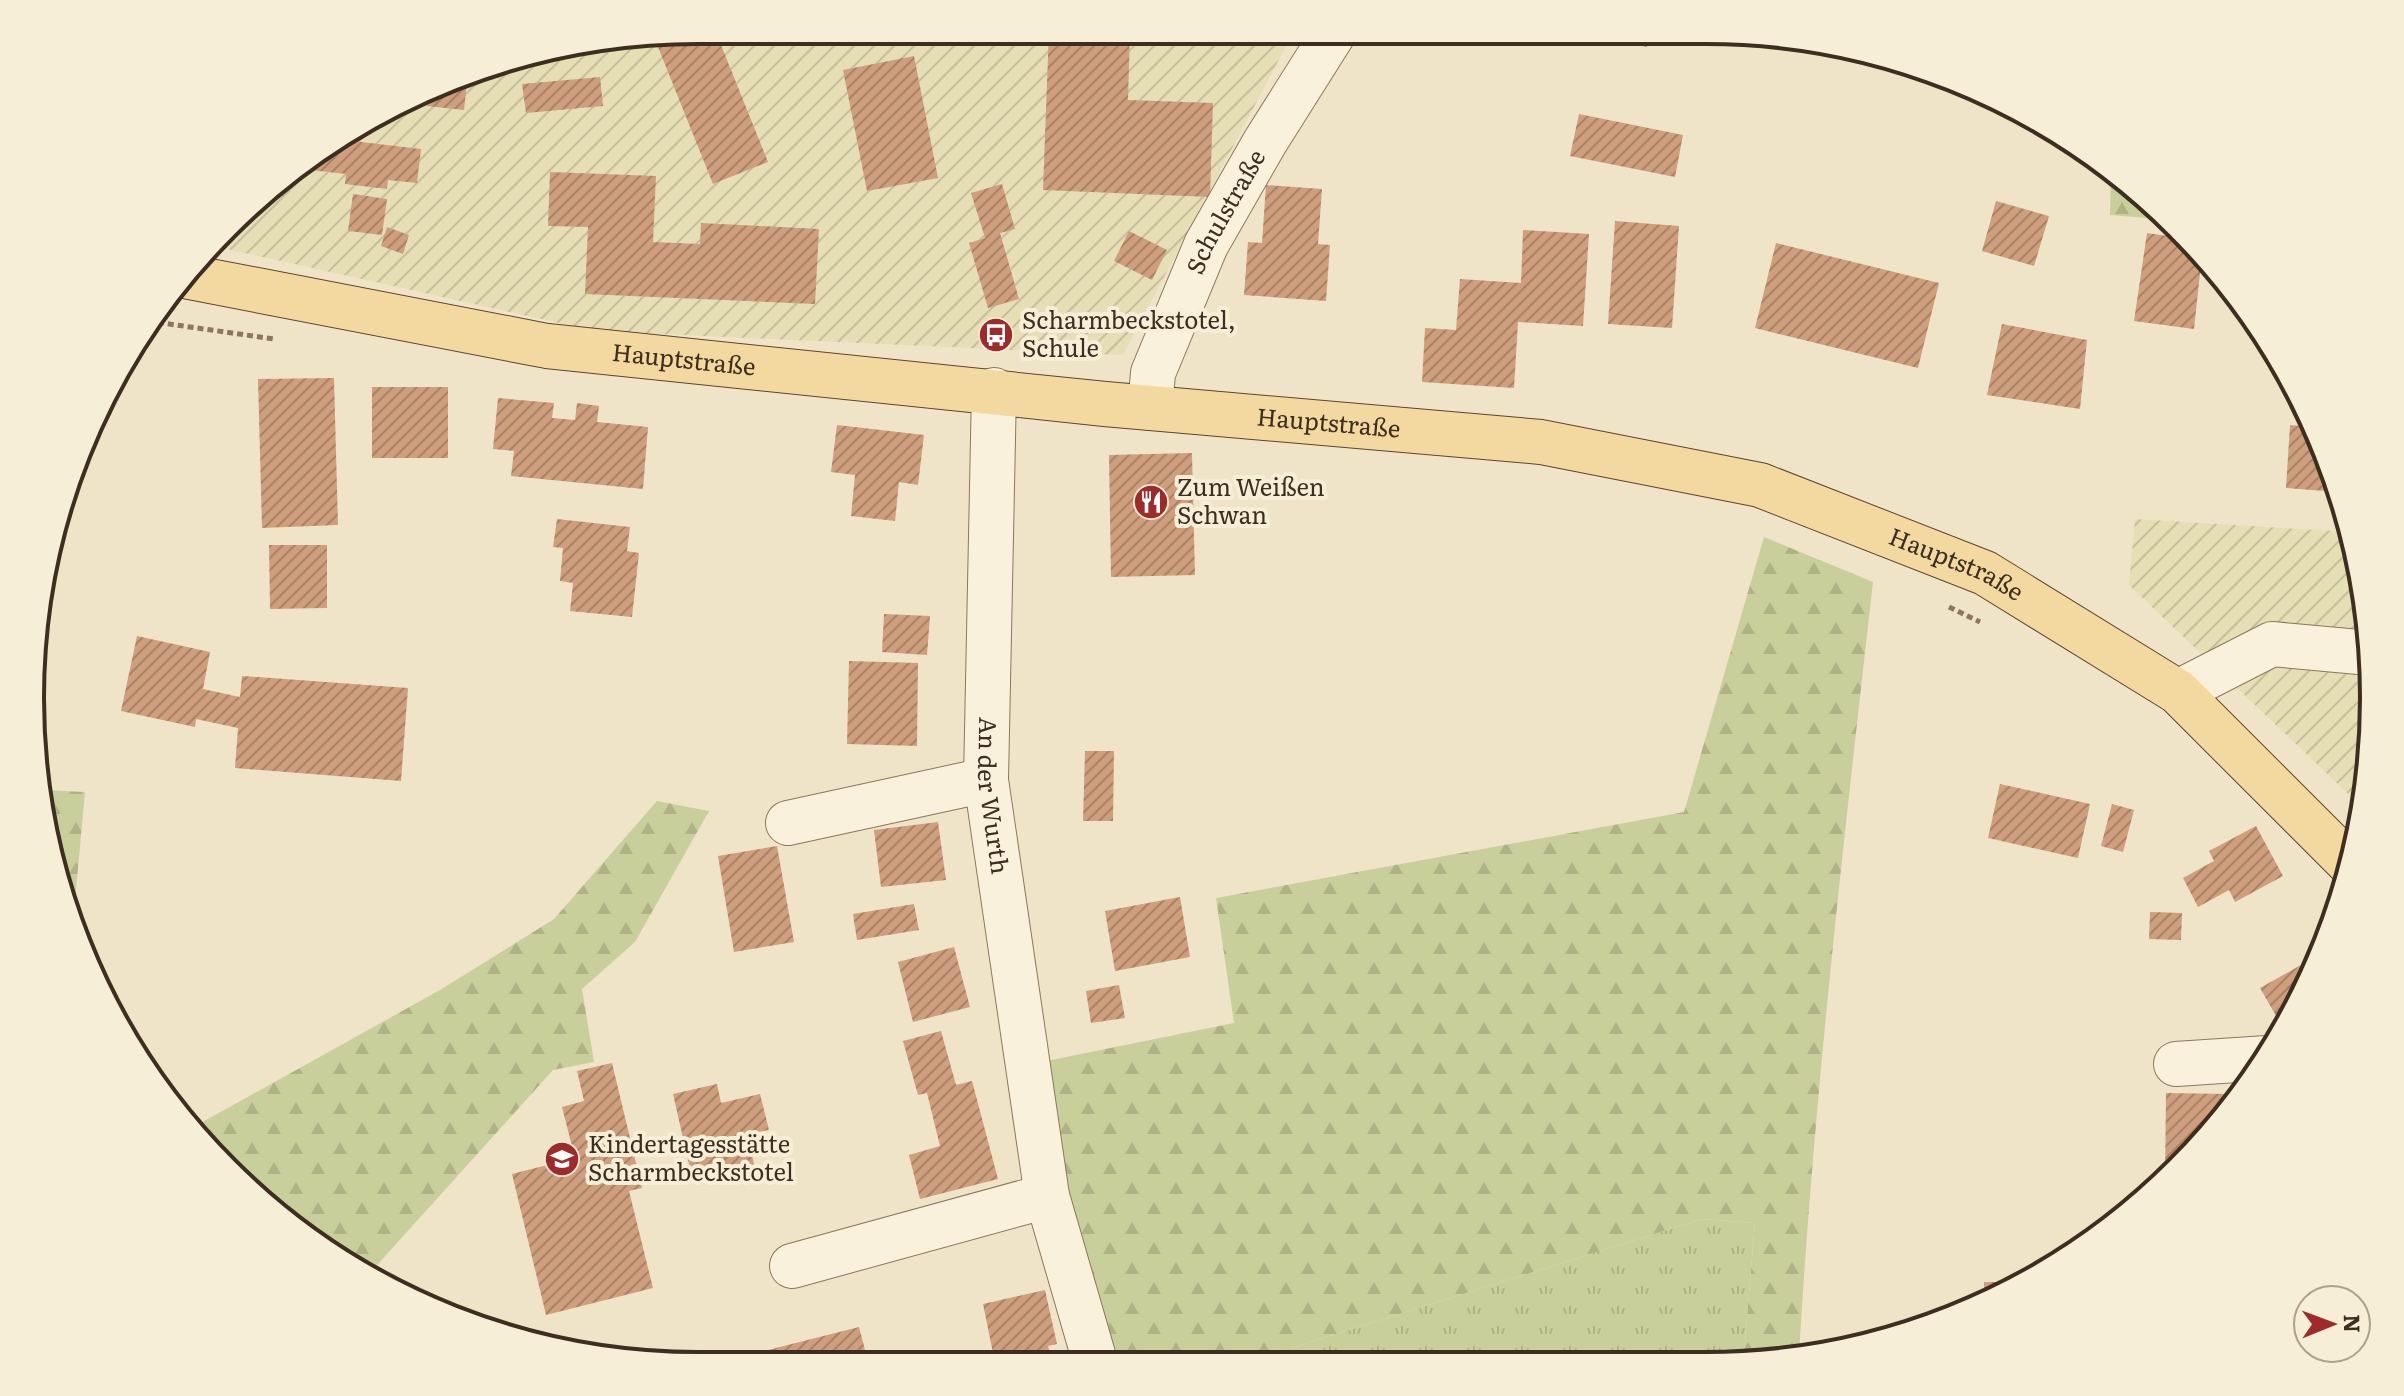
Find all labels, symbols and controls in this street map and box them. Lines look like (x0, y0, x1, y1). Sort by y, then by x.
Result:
street label: Schulstraße (1176, 142, 1272, 279)
place label: Scharmbeckstotel, Schule (1022, 301, 1236, 364)
bus stop icon: Scharmbeckstotel, Schule (977, 316, 1015, 354)
street label: Hauptstraße (610, 333, 757, 383)
street label: Hauptstraße (1255, 397, 1402, 445)
place label: Zum Weißen Schwan (1177, 468, 1325, 531)
restaurant icon: Zum Weißen Schwan (1132, 483, 1170, 521)
street label: Hauptstraße (1884, 517, 2031, 608)
street label: An der Wurth (971, 717, 1020, 876)
place label: Kindertagesstätte Scharmbeckstotel (588, 1125, 794, 1188)
school or university icon: Kindertagesstätte Scharmbeckstotel (543, 1140, 581, 1178)
north arrow (2292, 1284, 2372, 1364)
text: N (2337, 1314, 2370, 1333)

